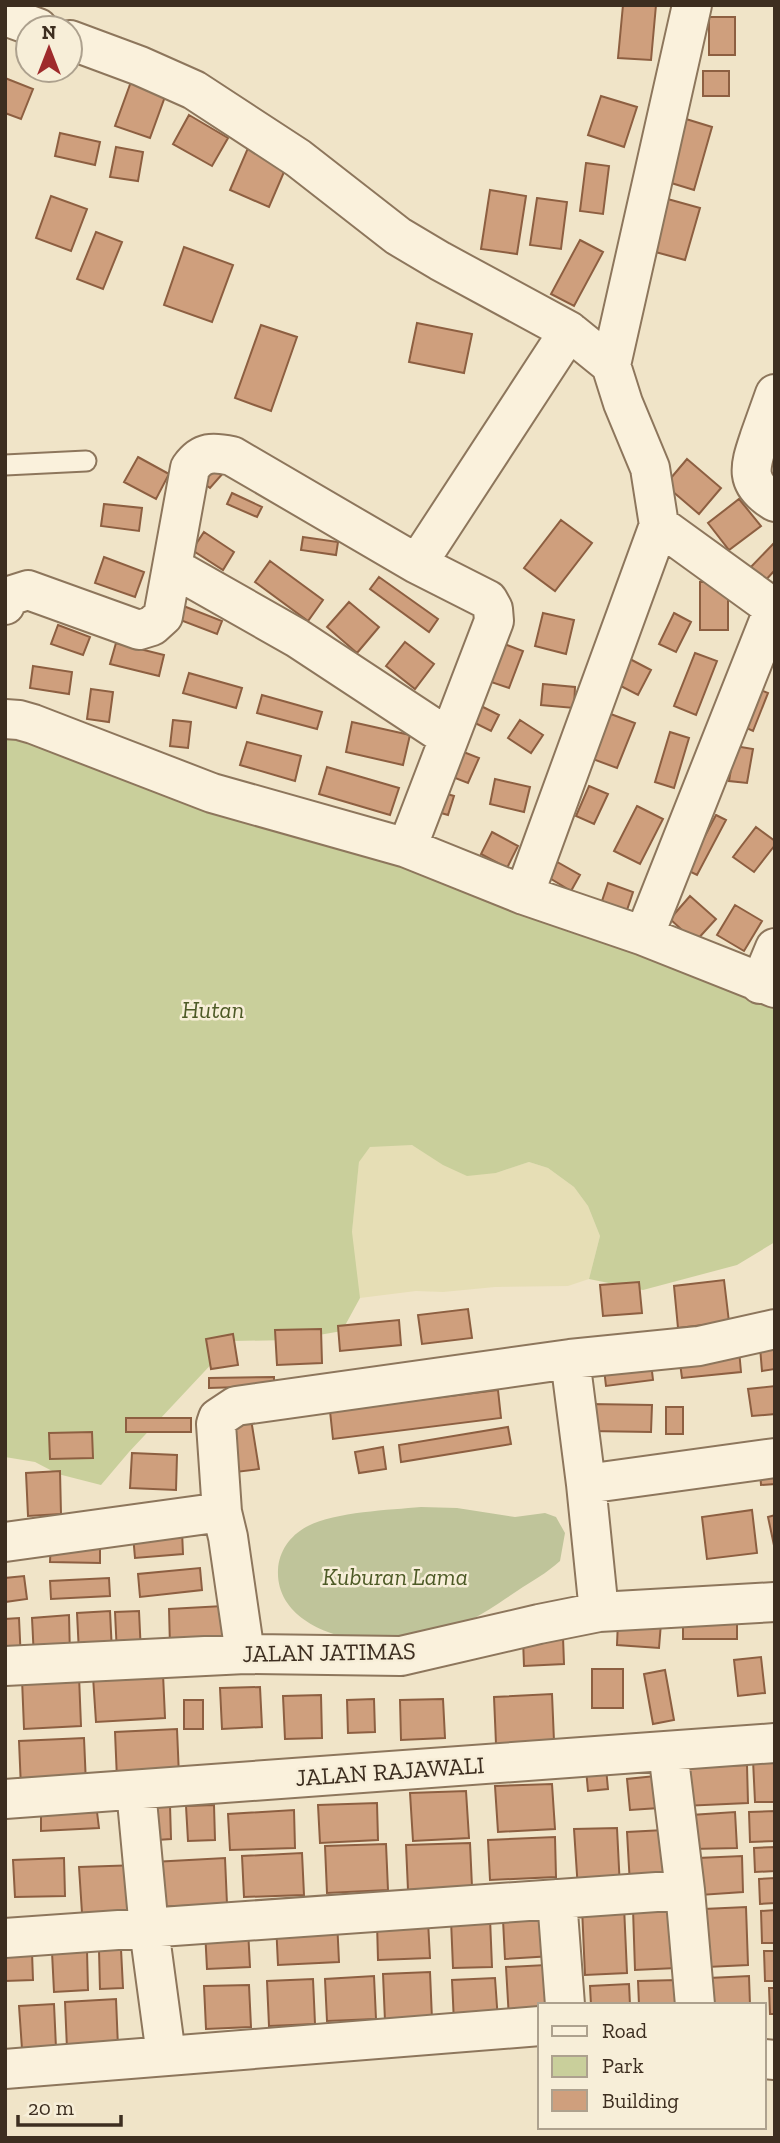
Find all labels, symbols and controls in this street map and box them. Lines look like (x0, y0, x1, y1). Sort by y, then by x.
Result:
north arrow (14, 14, 84, 84)
text: N (42, 21, 56, 44)
park label: Hutan (182, 995, 244, 1024)
park label: Kuburan Lama (322, 1562, 468, 1591)
street label: JALAN JATIMAS (242, 1636, 416, 1668)
street label: JALAN RAJAWALI (295, 1750, 485, 1792)
legend (538, 2003, 766, 2129)
text: Road (602, 2018, 648, 2043)
text: Park (602, 2053, 644, 2078)
scale bar (18, 2084, 121, 2128)
text: Building (602, 2088, 679, 2113)
text: 20 m (28, 2095, 74, 2120)

